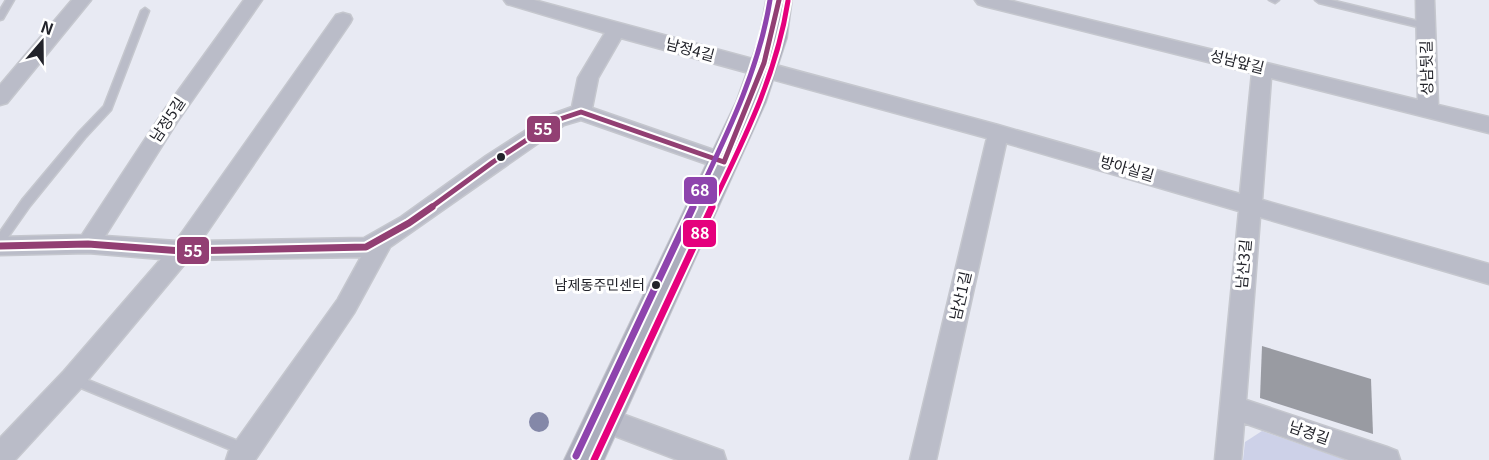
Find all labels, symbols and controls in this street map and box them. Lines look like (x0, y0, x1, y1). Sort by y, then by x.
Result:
north arrow (12, 12, 72, 72)
text: N (38, 14, 57, 40)
street label: 남정4길 (664, 32, 717, 65)
street label: 성남뒷길 (1415, 40, 1436, 96)
street label: 성남앞길 (1208, 44, 1267, 77)
street label: 남정5길 (144, 93, 189, 146)
line badge: 55 (526, 115, 561, 143)
text: 55 (534, 116, 552, 140)
street label: 방아실길 (1098, 150, 1157, 185)
unlabelled marker (495, 151, 507, 163)
line badge: 68 (683, 176, 718, 205)
text: 68 (691, 177, 709, 201)
line badge: 88 (682, 219, 717, 248)
text: 88 (691, 220, 709, 244)
line badge: 55 (176, 236, 210, 265)
text: 55 (184, 238, 202, 262)
street label: 남산3길 (1230, 238, 1255, 290)
street label: 남산1길 (944, 269, 975, 322)
place label: 남제동주민센터 (555, 274, 645, 294)
marker: 남제동주민센터 (650, 279, 662, 291)
street label: 남경길 (1286, 415, 1332, 448)

